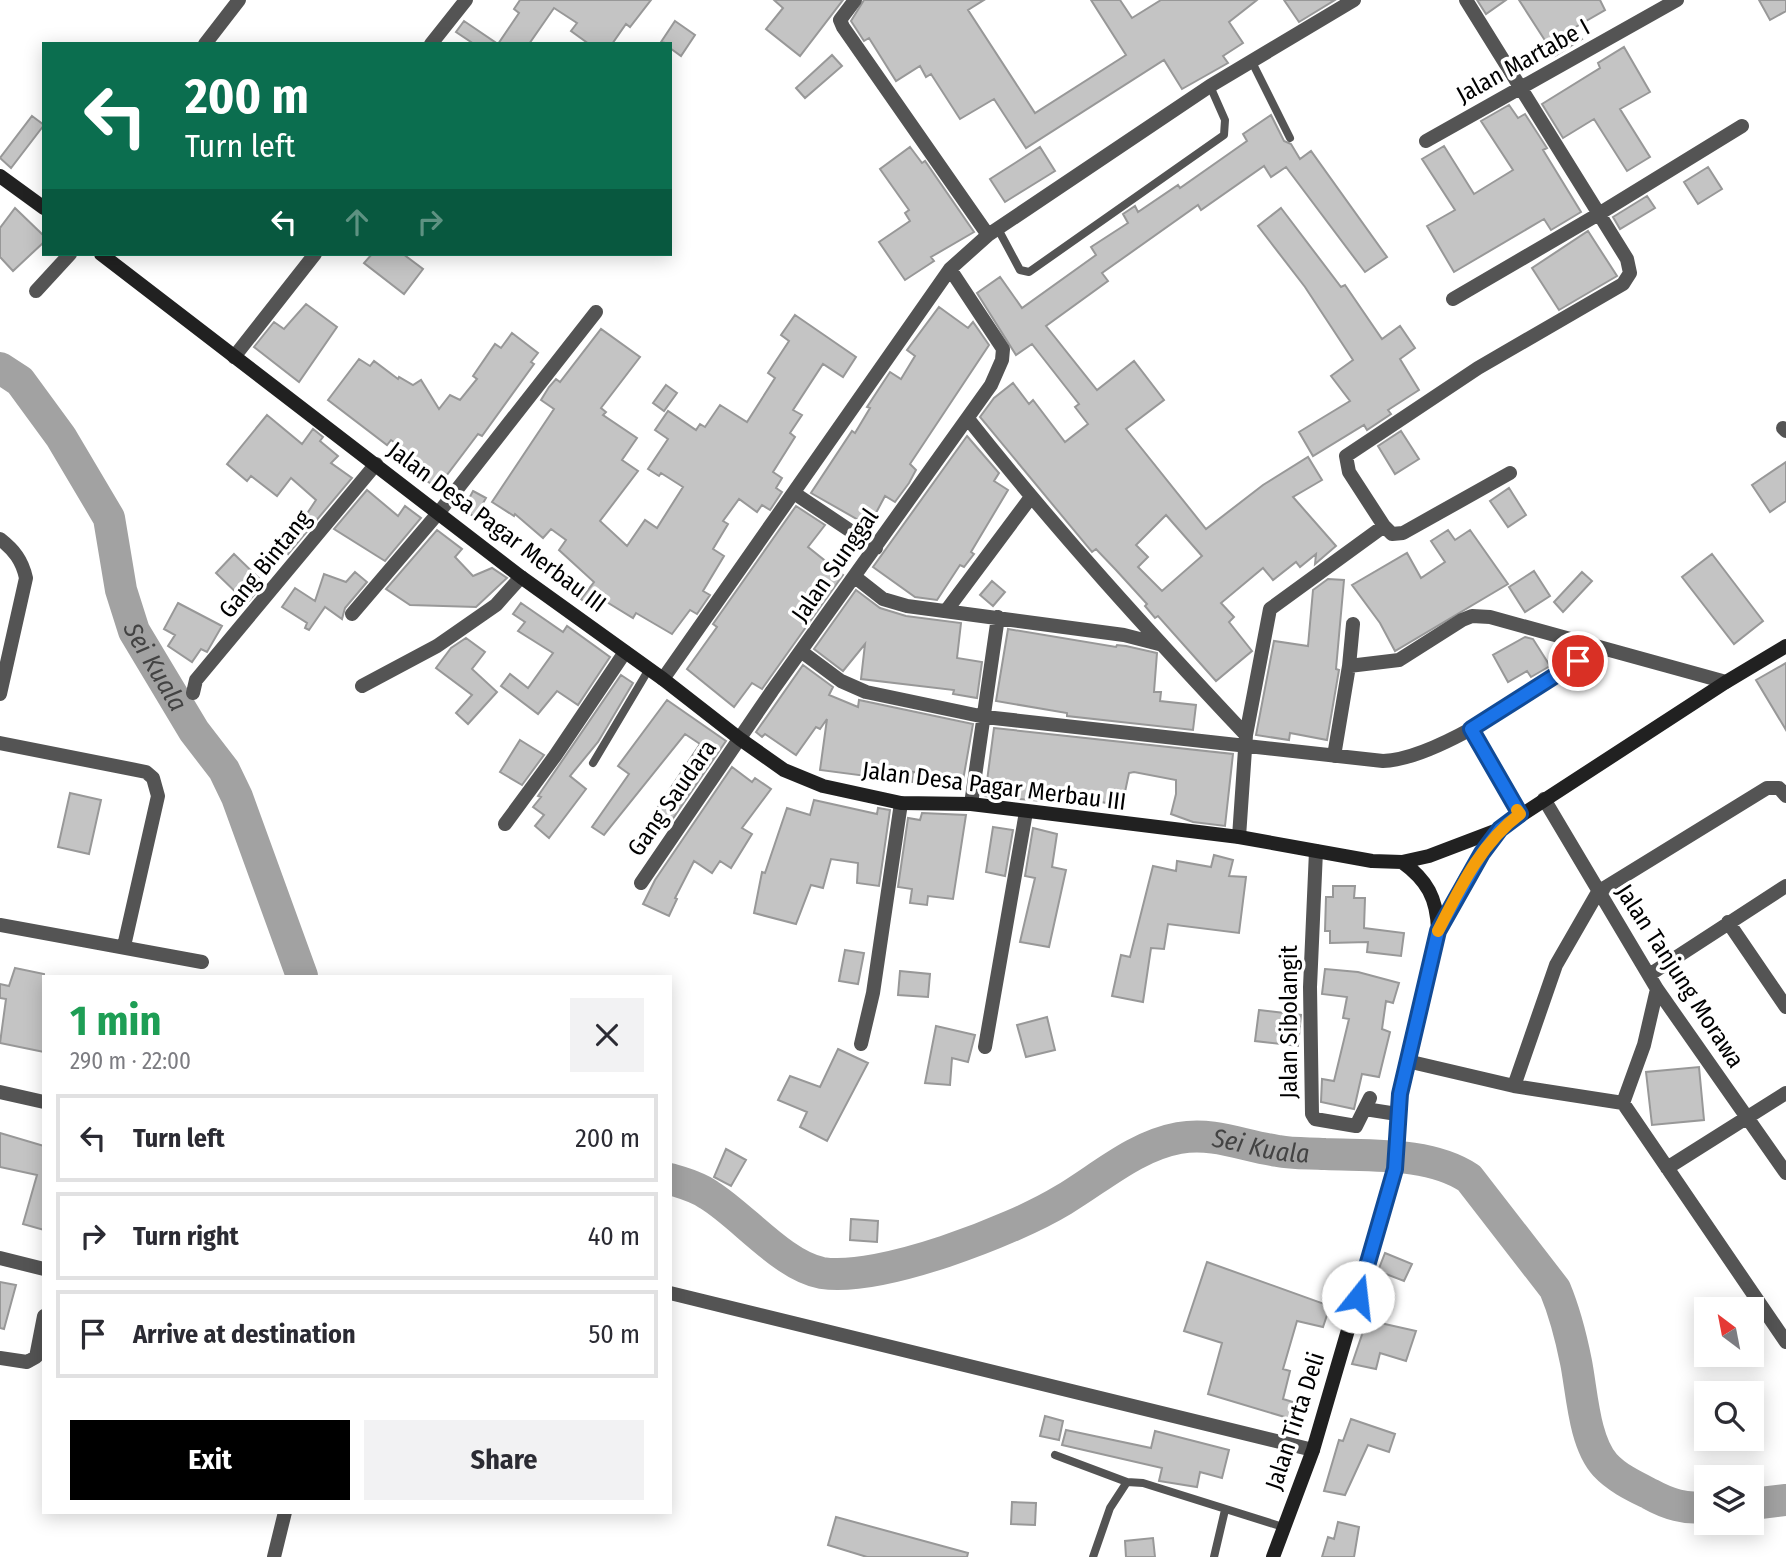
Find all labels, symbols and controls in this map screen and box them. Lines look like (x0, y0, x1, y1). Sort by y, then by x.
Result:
street label: Jalan Martabe I (1452, 13, 1594, 109)
text: 200 m (185, 67, 309, 126)
icon: left (70, 70, 161, 161)
text: Turn left (185, 127, 295, 165)
icon: left (265, 203, 303, 241)
icon: ahead (338, 203, 376, 241)
icon: right (411, 203, 449, 241)
street label: Jalan Desa Pagar Merbau III (382, 436, 612, 618)
street label: Jalan Sunggal (786, 503, 884, 627)
street label: Gang Bintang (213, 504, 317, 623)
water label: Sei Kuala (117, 618, 194, 717)
pin (1548, 631, 1608, 691)
icon: arrive (1559, 642, 1597, 680)
street label: Gang Saudara (622, 735, 722, 861)
street label: Jalan Desa Pagar Merbau III (860, 756, 1128, 816)
street label: Jalan Tanjung Morawa (1610, 879, 1750, 1073)
street label: Jalan Sibolangit (1275, 945, 1303, 1099)
text: 1 min (70, 996, 161, 1046)
button: close (570, 998, 644, 1072)
text: 290 m · 22:00 (70, 1047, 191, 1075)
icon: left (74, 1119, 112, 1157)
water label: Sei Kuala (1209, 1122, 1310, 1169)
text: Turn left (133, 1123, 225, 1154)
text: 200 m (575, 1123, 640, 1154)
icon: right (74, 1217, 112, 1255)
text: Turn right (133, 1221, 239, 1252)
text: 40 m (588, 1221, 640, 1252)
position arrow (1321, 1260, 1395, 1334)
north arrow (1694, 1297, 1764, 1367)
map controls (1694, 1297, 1764, 1535)
icon: arrive (74, 1315, 112, 1353)
text: Arrive at destination (133, 1319, 356, 1350)
text: 50 m (588, 1319, 640, 1350)
street label: Jalan Tirta Deli (1260, 1349, 1330, 1493)
button: search (1694, 1381, 1764, 1451)
button: Exit (70, 1420, 350, 1500)
button: Share (364, 1420, 644, 1500)
button: layers (1694, 1465, 1764, 1535)

